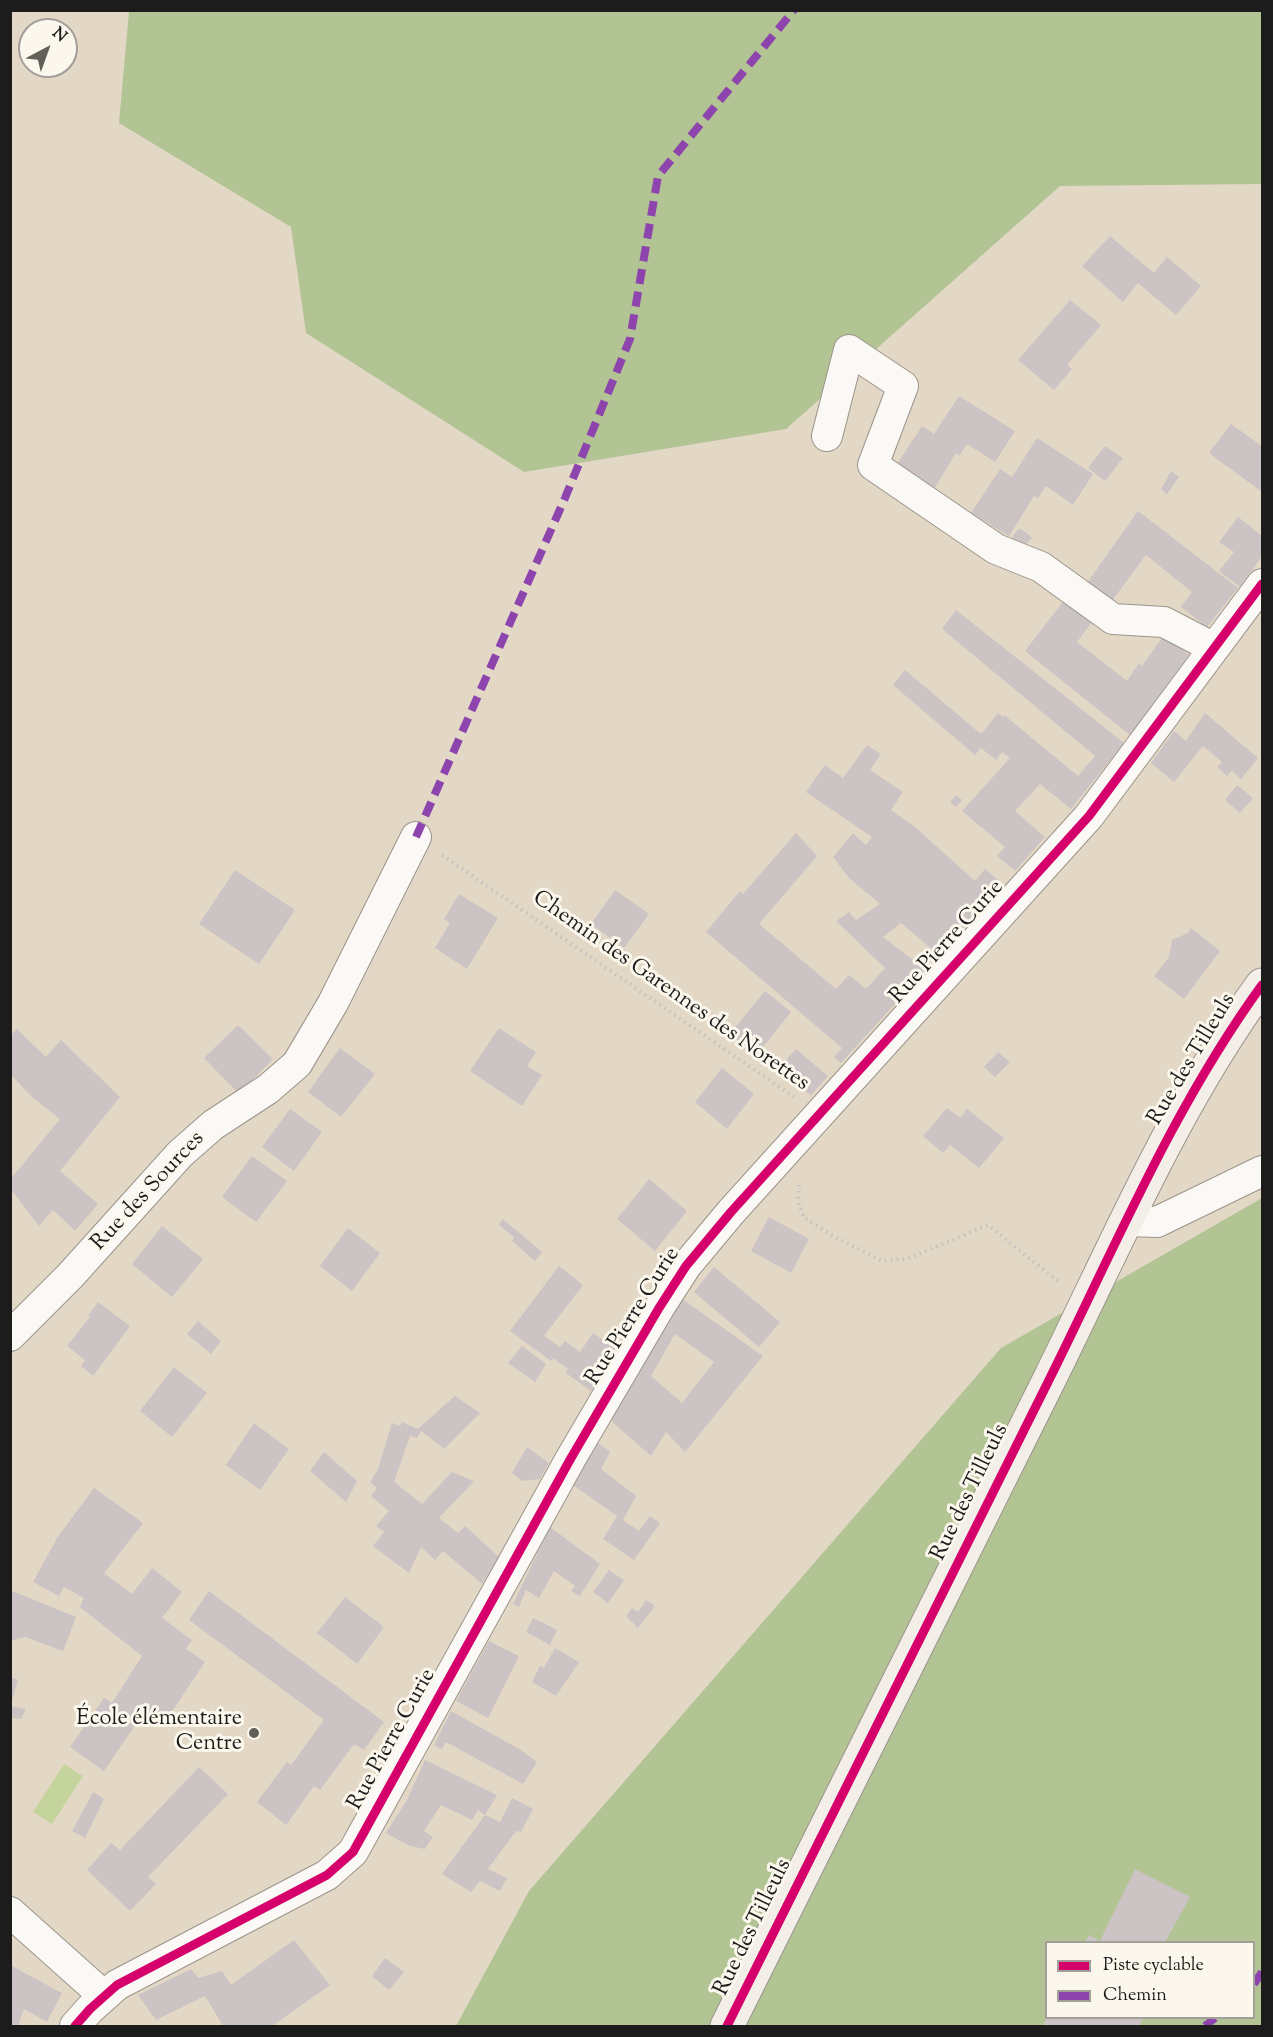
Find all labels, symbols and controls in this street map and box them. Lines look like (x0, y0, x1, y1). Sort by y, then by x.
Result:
north arrow (18, 18, 78, 78)
text: N (46, 23, 71, 48)
street label: Rue Pierre Curie (886, 876, 1010, 1010)
street label: Chemin des Garennes des Norettes (527, 886, 813, 1098)
street label: Rue des Tilleuls (1143, 989, 1243, 1131)
street label: Rue des Sources (87, 1127, 211, 1257)
street label: Rue Pierre Curie (581, 1243, 687, 1391)
street label: Rue des Tilleuls (926, 1420, 1016, 1566)
street label: Rue Pierre Curie (343, 1665, 443, 1815)
place label: École élémentaire Centre (76, 1707, 242, 1759)
marker: École élémentaire Centre (247, 1726, 261, 1740)
street label: Rue des Tilleuls (709, 1855, 799, 2001)
legend (1045, 1941, 1255, 2019)
text: Piste cyclable (1103, 1953, 1204, 1979)
text: Chemin (1103, 1983, 1167, 2009)

